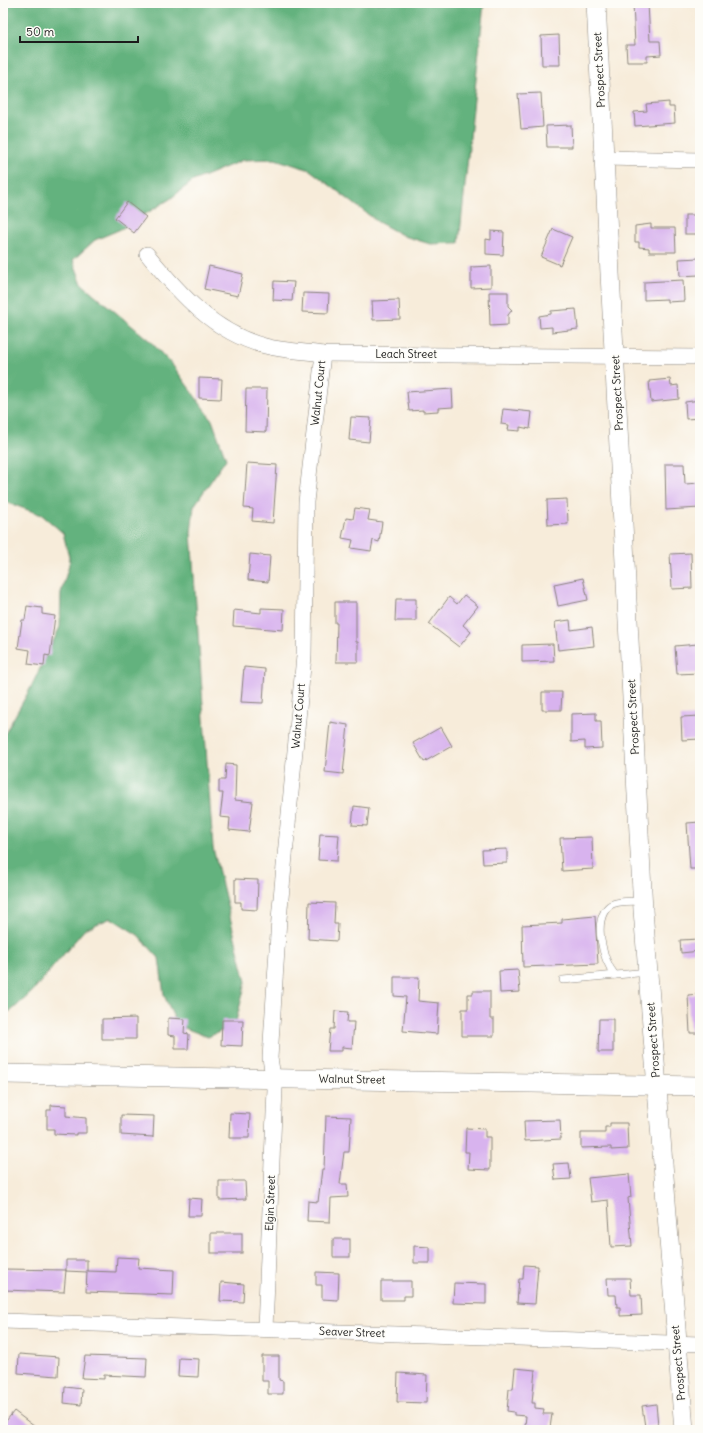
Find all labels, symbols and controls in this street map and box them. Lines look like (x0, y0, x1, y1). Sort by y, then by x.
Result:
scale bar (20, 18, 138, 44)
text: 50 m (26, 24, 55, 39)
street label: Prospect Street (590, 32, 608, 108)
street label: Leach Street (375, 347, 437, 361)
street label: Prospect Street (608, 355, 626, 431)
street label: Walnut Court (308, 359, 328, 426)
street label: Prospect Street (624, 679, 642, 755)
street label: Walnut Court (288, 683, 308, 749)
street label: Prospect Street (643, 1001, 663, 1078)
street label: Walnut Street (318, 1071, 386, 1087)
street label: Elgin Street (262, 1175, 278, 1231)
street label: Seaver Street (319, 1324, 386, 1340)
street label: Prospect Street (668, 1324, 688, 1401)

